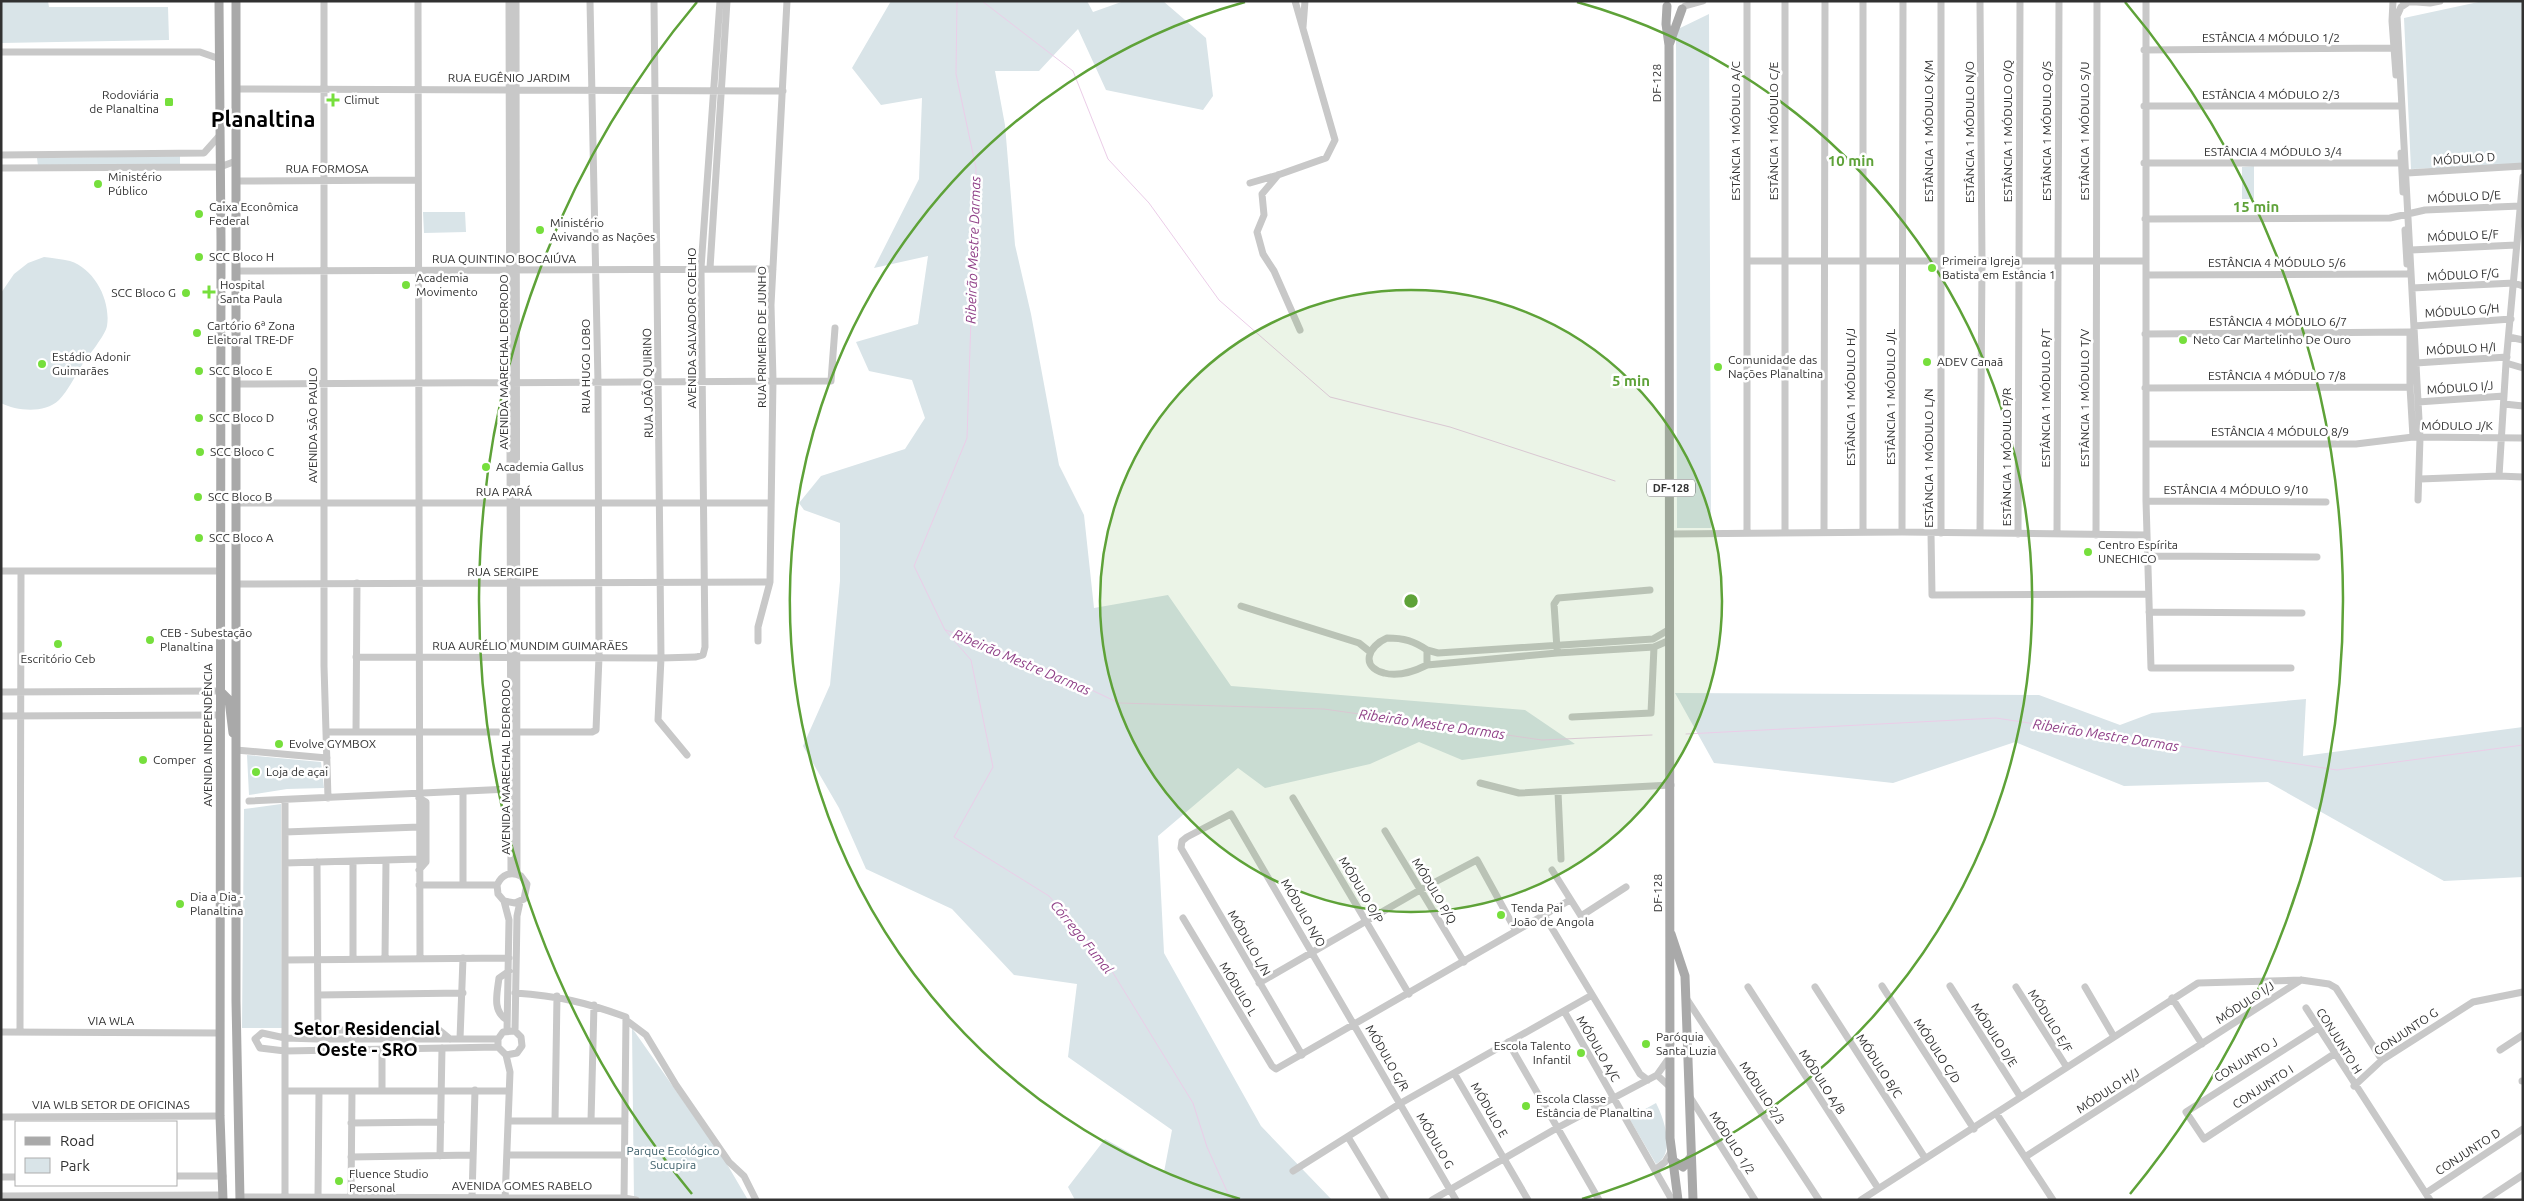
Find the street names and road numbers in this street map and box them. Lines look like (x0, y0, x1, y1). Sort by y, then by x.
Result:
street label: ESTÂNCIA 4 MÓDULO 1/2 (2202, 31, 2340, 44)
street label: ESTÂNCIA 1 MÓDULO K/M (1922, 60, 1935, 202)
street label: ESTÂNCIA 1 MÓDULO O/Q (2001, 60, 2014, 202)
street label: ESTÂNCIA 1 MÓDULO A/C (1729, 61, 1742, 201)
street label: ESTÂNCIA 1 MÓDULO C/E (1767, 61, 1780, 200)
street label: ESTÂNCIA 1 MÓDULO N/O (1963, 61, 1976, 203)
street label: ESTÂNCIA 1 MÓDULO Q/S (2040, 61, 2053, 201)
street label: ESTÂNCIA 1 MÓDULO S/U (2078, 62, 2091, 200)
street label: DF-128 (1650, 63, 1663, 102)
street label: RUA EUGÊNIO JARDIM (448, 71, 570, 84)
street label: ESTÂNCIA 4 MÓDULO 2/3 (2202, 88, 2340, 101)
street label: ESTÂNCIA 4 MÓDULO 3/4 (2204, 145, 2342, 158)
street label: MÓDULO D (2432, 150, 2496, 167)
street label: RUA FORMOSA (285, 162, 369, 175)
street label: MÓDULO D/E (2427, 188, 2501, 205)
street label: MÓDULO E/F (2427, 227, 2499, 244)
street label: AVENIDA SALVADOR COELHO (685, 247, 698, 409)
street label: RUA QUINTINO BOCAIÚVA (432, 252, 576, 265)
street label: ESTÂNCIA 4 MÓDULO 5/6 (2208, 256, 2346, 269)
street label: RUA PRIMEIRO DE JUNHO (755, 266, 768, 408)
street label: MÓDULO F/G (2427, 266, 2499, 283)
street label: AVENIDA MARECHAL DEORODO (497, 274, 510, 450)
street label: MÓDULO G/H (2424, 301, 2500, 320)
street label: ESTÂNCIA 4 MÓDULO 6/7 (2209, 315, 2347, 328)
street label: RUA HUGO LOBO (579, 319, 592, 413)
street label: RUA JOÃO QUIRINO (640, 328, 655, 438)
street label: ESTÂNCIA 1 MÓDULO H/J (1844, 328, 1857, 466)
street label: ESTÂNCIA 1 MÓDULO R/T (2039, 328, 2052, 468)
street label: ESTÂNCIA 1 MÓDULO T/V (2078, 328, 2091, 467)
street label: ESTÂNCIA 1 MÓDULO J/L (1884, 329, 1897, 465)
street label: MÓDULO H/I (2426, 340, 2496, 357)
street label: AVENIDA SÃO PAULO (306, 367, 319, 483)
street label: ESTÂNCIA 4 MÓDULO 7/8 (2208, 369, 2346, 382)
street label: MÓDULO I/J (2426, 379, 2494, 396)
street label: ESTÂNCIA 1 MÓDULO P/R (2000, 387, 2013, 526)
street label: ESTÂNCIA 1 MÓDULO L/N (1922, 388, 1935, 528)
street label: MÓDULO J/K (2421, 419, 2493, 432)
street label: ESTÂNCIA 4 MÓDULO 8/9 (2211, 425, 2349, 438)
road number: DF-128 (1647, 479, 1695, 496)
street label: ESTÂNCIA 4 MÓDULO 9/10 (2164, 483, 2309, 496)
street label: RUA PARÁ (476, 485, 532, 498)
street label: RUA SERGIPE (467, 565, 539, 578)
street label: RUA AURÉLIO MUNDIM GUIMARÃES (432, 639, 628, 652)
street label: AVENIDA INDEPENDÊNCIA (201, 663, 214, 807)
street label: AVENIDA MARECHAL DEORODO (499, 679, 512, 855)
street label: MÓDULO O/P (1337, 854, 1386, 925)
street label: MÓDULO P/Q (1410, 856, 1459, 926)
street label: DF-128 (1651, 873, 1664, 912)
street label: MÓDULO N/O (1279, 876, 1328, 949)
street label: MÓDULO L/N (1225, 908, 1273, 978)
street label: MÓDULO L (1217, 960, 1260, 1018)
street label: MÓDULO I/J (2213, 979, 2276, 1026)
street label: MÓDULO E/F (2026, 987, 2075, 1055)
street label: MÓDULO D/E (1969, 1000, 2020, 1069)
street label: CONJUNTO G (2371, 1005, 2440, 1058)
street label: CONJUNTO H (2314, 1006, 2365, 1076)
street label: VIA WLA (88, 1014, 134, 1027)
street label: MÓDULO A/C (1574, 1014, 1623, 1085)
street label: MÓDULO C/D (1912, 1016, 1963, 1085)
street label: MÓDULO G/R (1363, 1022, 1412, 1094)
street label: MÓDULO B/C (1854, 1031, 1905, 1101)
street label: CONJUNTO J (2212, 1035, 2280, 1084)
street label: MÓDULO A/B (1797, 1047, 1848, 1116)
street label: MÓDULO 2/3 (1737, 1059, 1788, 1127)
street label: CONJUNTO I (2230, 1062, 2295, 1111)
street label: MÓDULO H/J (2074, 1065, 2142, 1116)
street label: MÓDULO E (1469, 1080, 1510, 1140)
street label: VIA WLB SETOR DE OFICINAS (32, 1098, 190, 1111)
street label: MÓDULO 1/2 (1707, 1109, 1758, 1177)
street label: MÓDULO G (1414, 1111, 1457, 1171)
street label: CONJUNTO D (2433, 1126, 2503, 1177)
street label: AVENIDA GOMES RABELO (452, 1179, 592, 1192)

